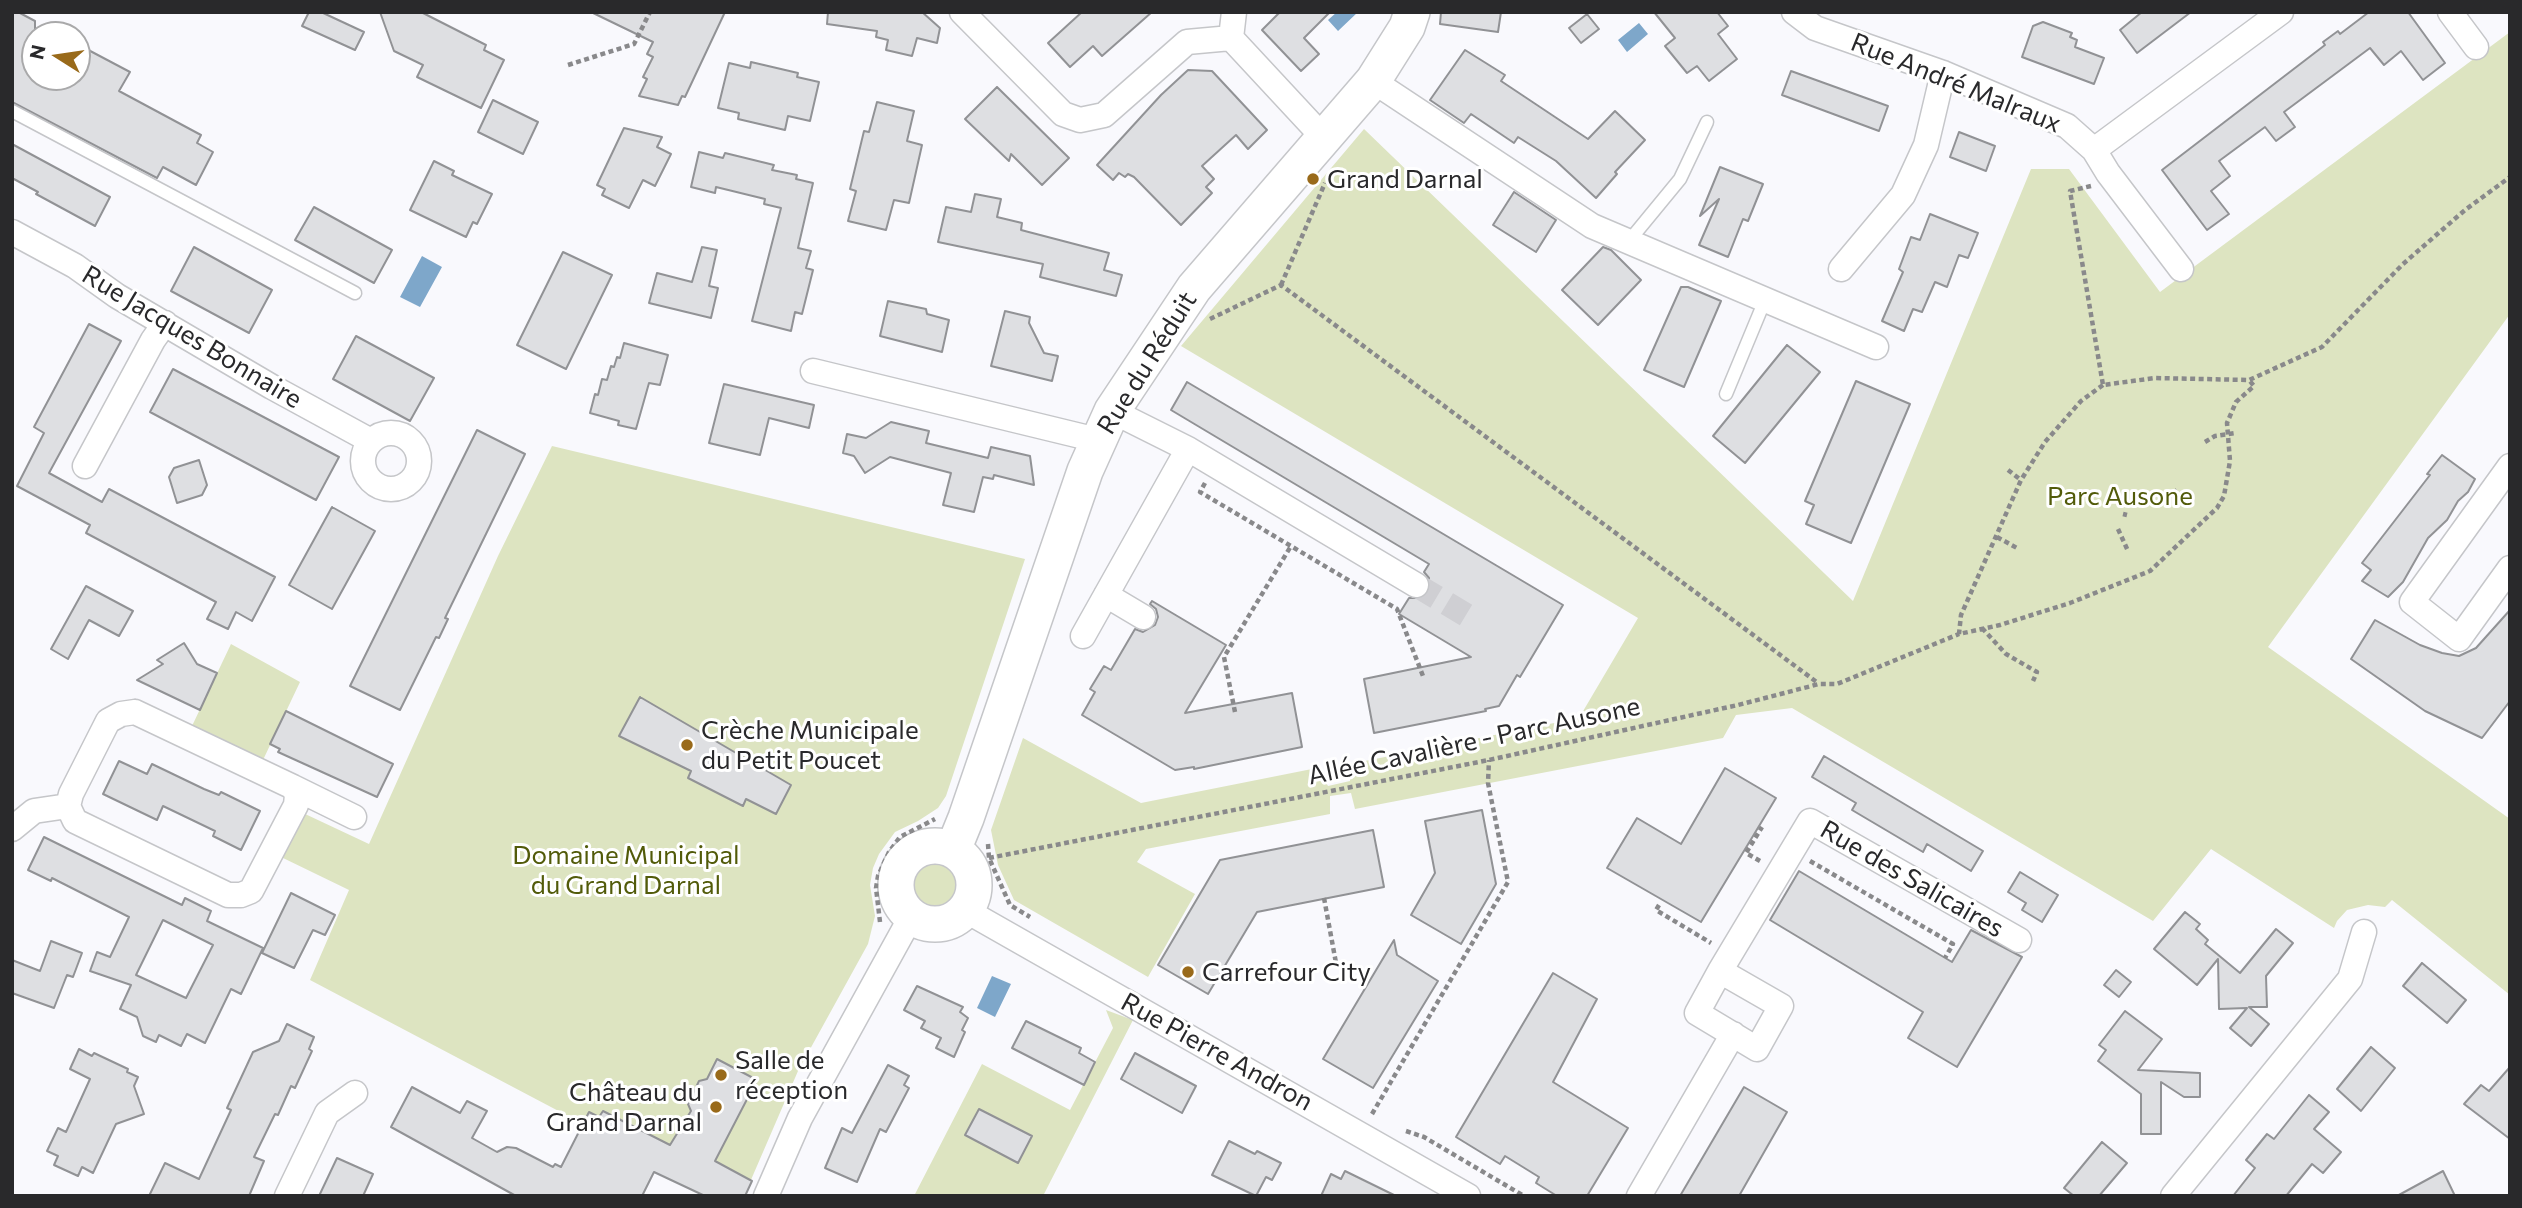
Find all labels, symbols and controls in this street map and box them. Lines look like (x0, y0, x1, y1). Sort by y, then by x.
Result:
north arrow (21, 21, 91, 91)
street label: Rue André Malraux (1846, 27, 2066, 139)
text: N (24, 43, 50, 61)
place label: Grand Darnal (1327, 163, 1483, 195)
marker: Grand Darnal (1305, 171, 1321, 187)
street label: Rue Jacques Bonnaire (76, 259, 308, 415)
street label: Rue du Réduit (1091, 286, 1203, 440)
park label: Parc Ausone (2047, 480, 2193, 512)
street label: Allée Cavalière - Parc Ausone (1305, 691, 1643, 791)
place label: Crèche Municipale du Petit Poucet (701, 714, 919, 776)
marker: Crèche Municipale du Petit Poucet (679, 737, 695, 753)
street label: Rue des Salicaires (1815, 814, 2009, 944)
park label: Domaine Municipal du Grand Darnal (512, 839, 740, 900)
place label: Carrefour City (1202, 956, 1371, 988)
marker: Carrefour City (1180, 964, 1196, 980)
street label: Rue Pierre Andron (1116, 986, 1318, 1118)
place label: Salle de réception (735, 1044, 848, 1106)
marker: Salle de réception (713, 1067, 729, 1083)
place label: Château du Grand Darnal (546, 1076, 702, 1138)
marker: Château du Grand Darnal (708, 1099, 724, 1115)

